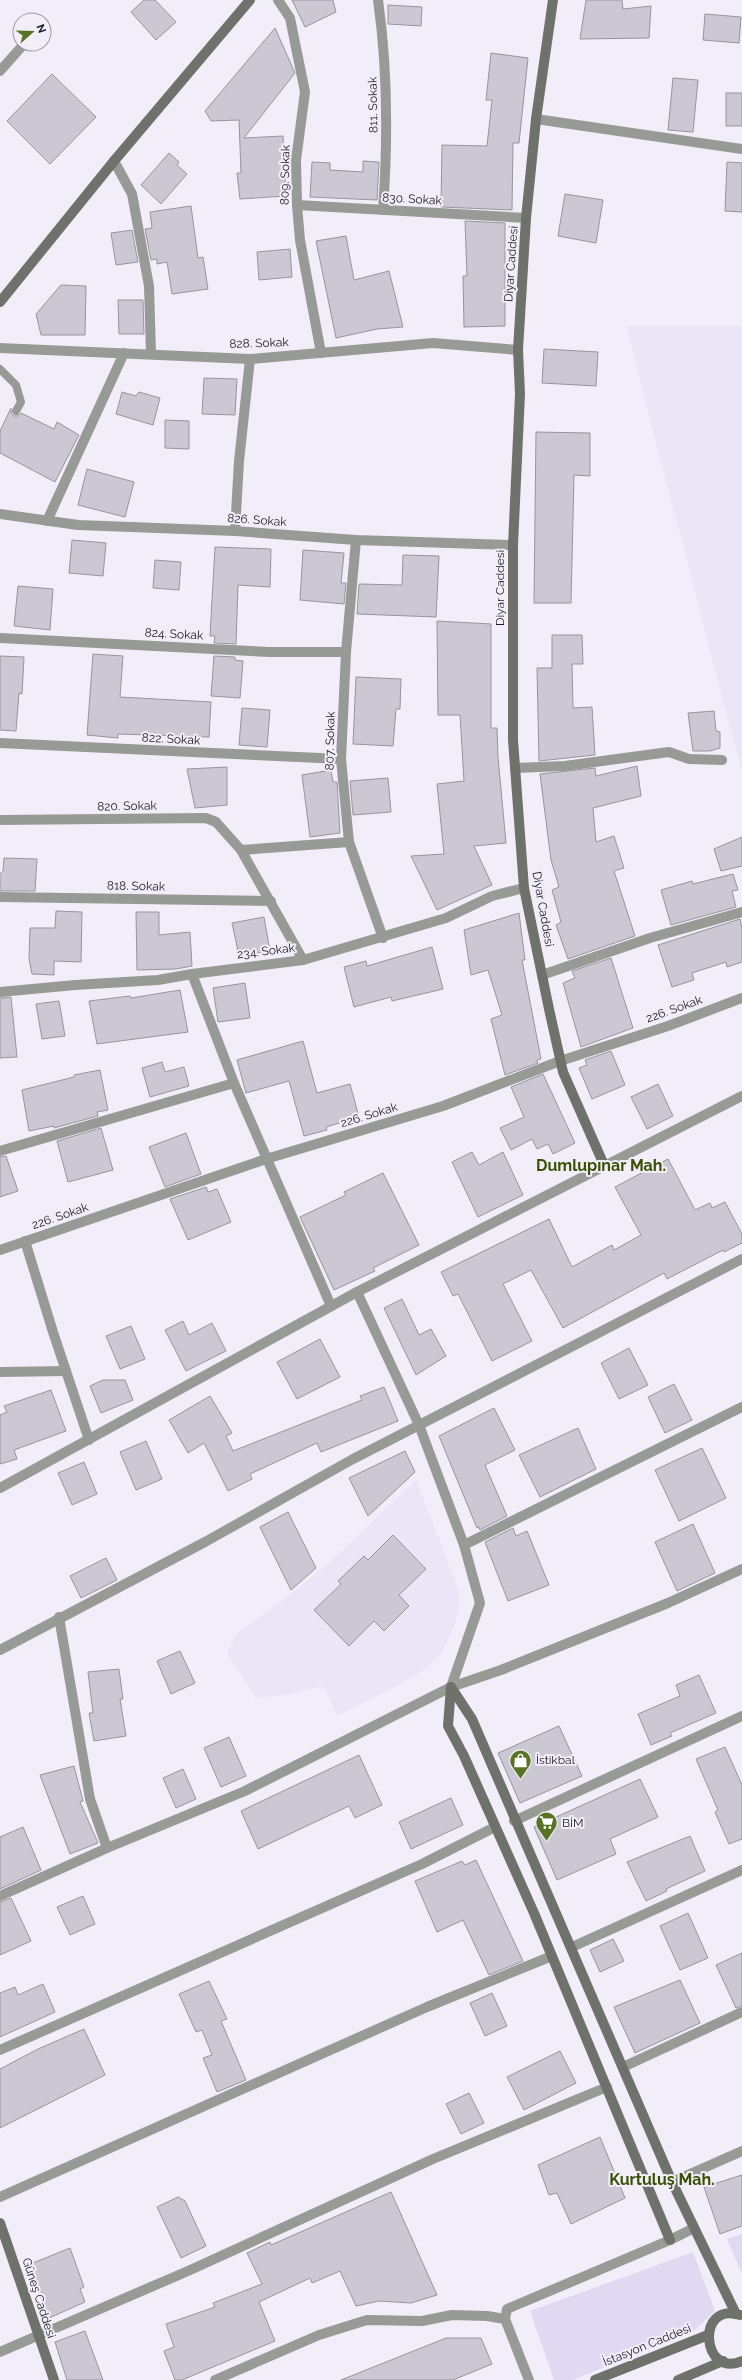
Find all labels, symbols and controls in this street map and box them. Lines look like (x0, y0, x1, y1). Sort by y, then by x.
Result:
north arrow (12, 12, 52, 52)
text: N (33, 23, 48, 35)
street label: 811. Sokak (365, 76, 380, 133)
street label: 809. Sokak (277, 144, 293, 205)
street label: 830. Sokak (382, 190, 443, 208)
street label: Diyar Caddesi (501, 225, 521, 303)
street label: 828. Sokak (229, 335, 290, 351)
street label: 826. Sokak (227, 511, 288, 529)
street label: Diyar Caddesi (493, 550, 507, 626)
street label: 824. Sokak (144, 625, 204, 643)
street label: 807. Sokak (322, 711, 338, 771)
street label: 822. Sokak (141, 730, 201, 748)
street label: 820. Sokak (97, 798, 158, 814)
street label: Diyar Caddesi (529, 870, 557, 948)
street label: 818. Sokak (107, 878, 166, 894)
street label: 234. Sokak (236, 940, 296, 961)
street label: 226. Sokak (644, 992, 705, 1026)
street label: 226. Sokak (339, 1100, 400, 1130)
district label: Dumlupınar Mah. (536, 1156, 666, 1175)
street label: 226. Sokak (30, 1200, 91, 1232)
shop icon: İstikbal (508, 1747, 534, 1780)
place label: İstikbal (536, 1753, 576, 1767)
supermarket icon: BİM (534, 1810, 560, 1843)
place label: BİM (562, 1816, 584, 1830)
district label: Kurtuluş Mah. (609, 2170, 715, 2189)
street label: Güneş Caddesi (19, 2256, 59, 2340)
street label: İstasyon Caddesi (601, 2321, 693, 2369)

